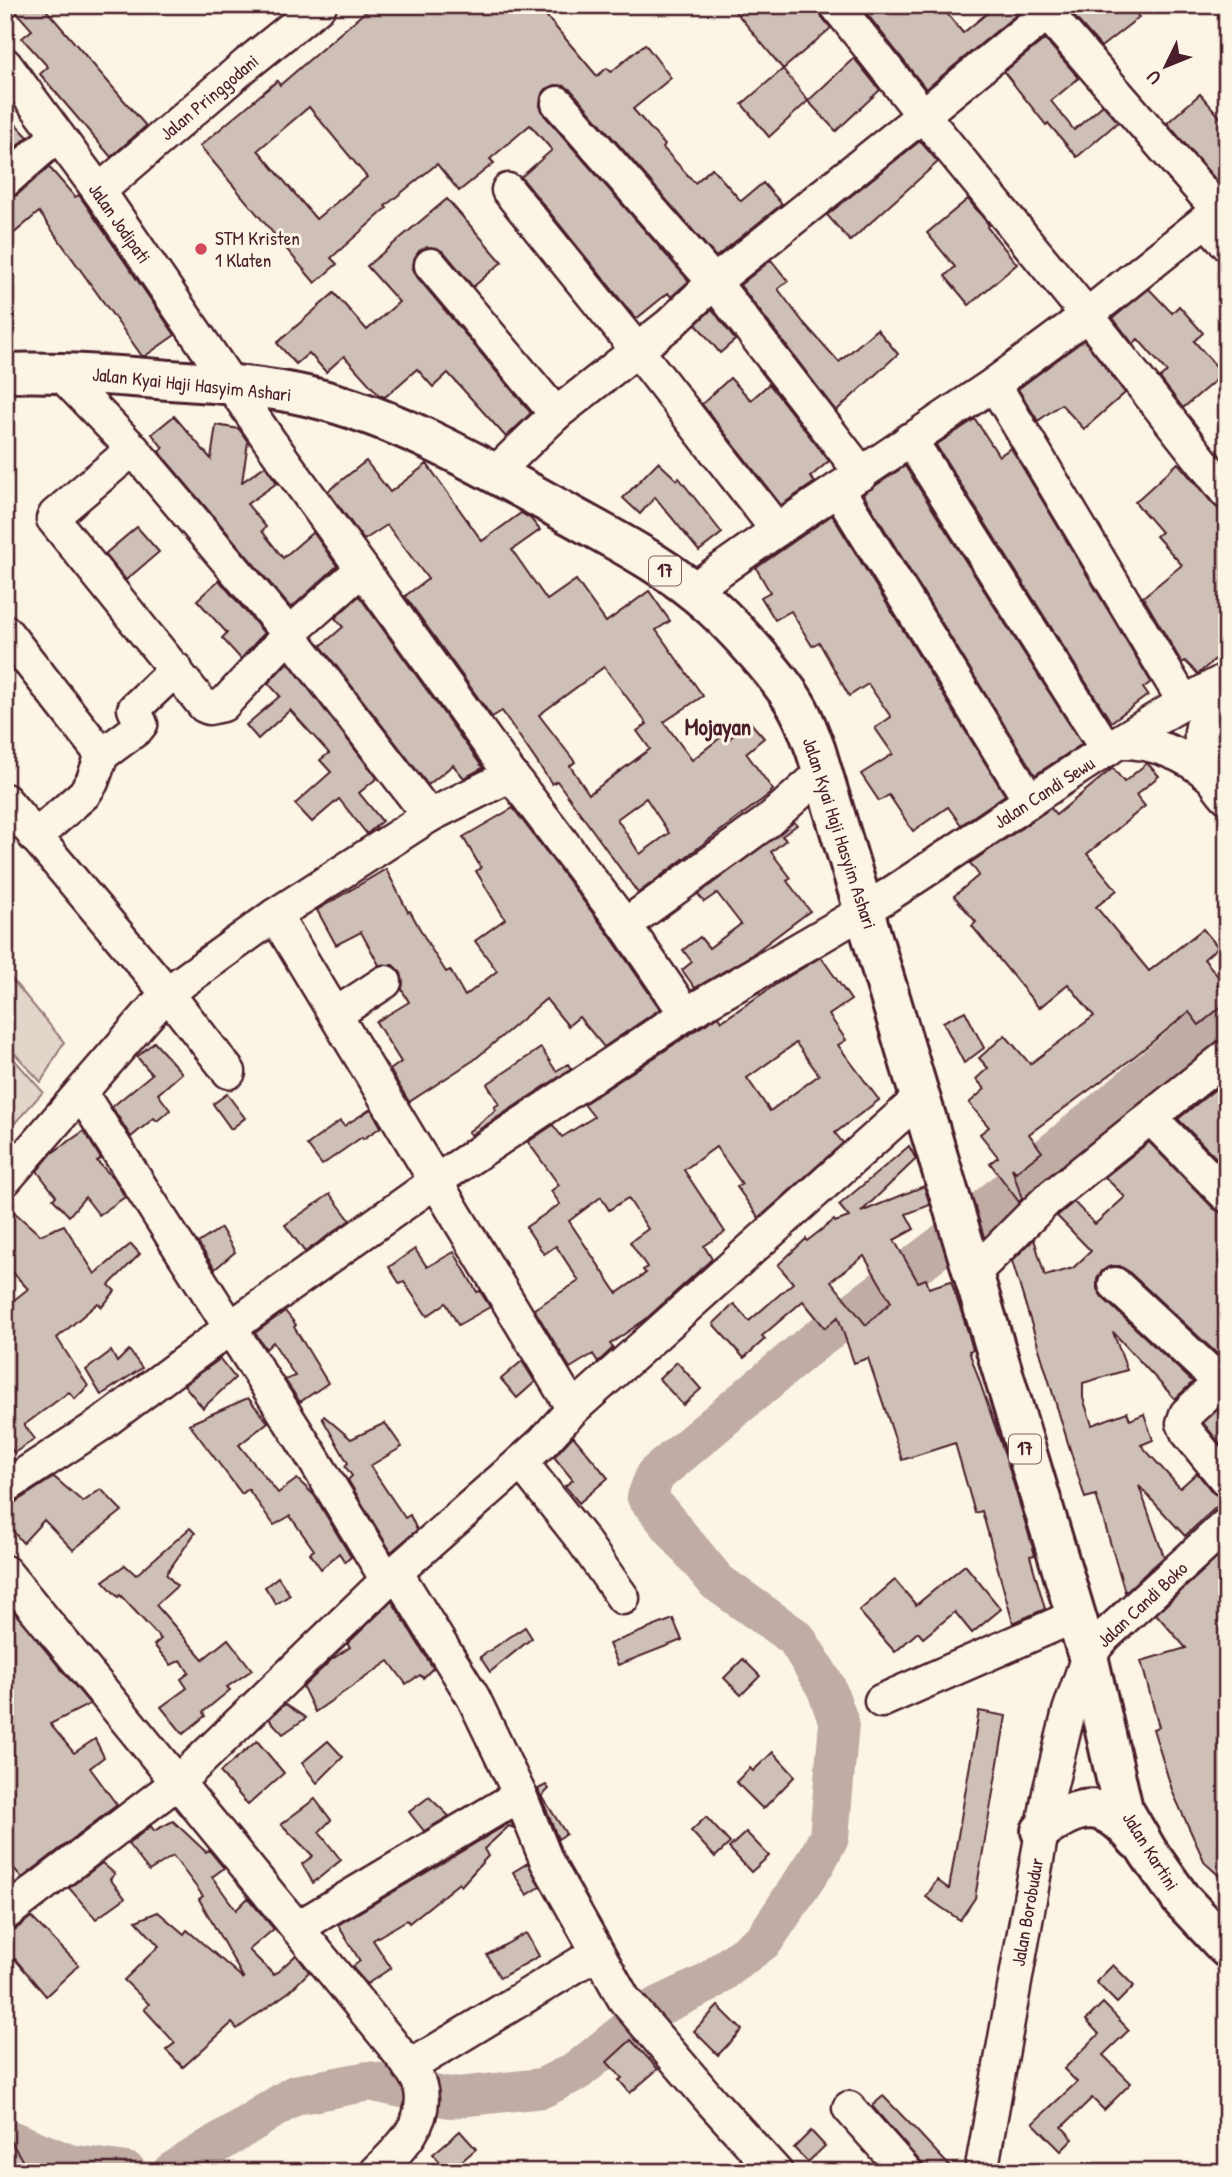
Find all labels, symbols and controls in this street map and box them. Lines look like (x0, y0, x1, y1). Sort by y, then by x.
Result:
north arrow (1130, 32, 1200, 102)
street label: Jalan Pringgodani (154, 48, 264, 146)
text: U (1140, 65, 1167, 90)
street label: Jalan Jodipati (83, 178, 157, 268)
place label: STM Kristen 1 Klaten (215, 225, 300, 273)
marker: STM Kristen 1 Klaten (193, 241, 209, 257)
street label: Jalan Kyai Haji Hasyim Ashari (91, 361, 293, 407)
road number: 17 (649, 556, 681, 586)
district label: Mojayan (685, 711, 751, 743)
street label: Jalan Kyai Haji Hasyim Ashari (797, 734, 883, 932)
street label: Jalan Candi Sewu (989, 750, 1100, 834)
road number: 17 (1009, 1434, 1041, 1464)
street label: Jalan Candi Boko (1091, 1555, 1193, 1653)
street label: Jalan Kartini (1117, 1807, 1185, 1895)
street label: Jalan Borobudur (1005, 1855, 1049, 1968)

